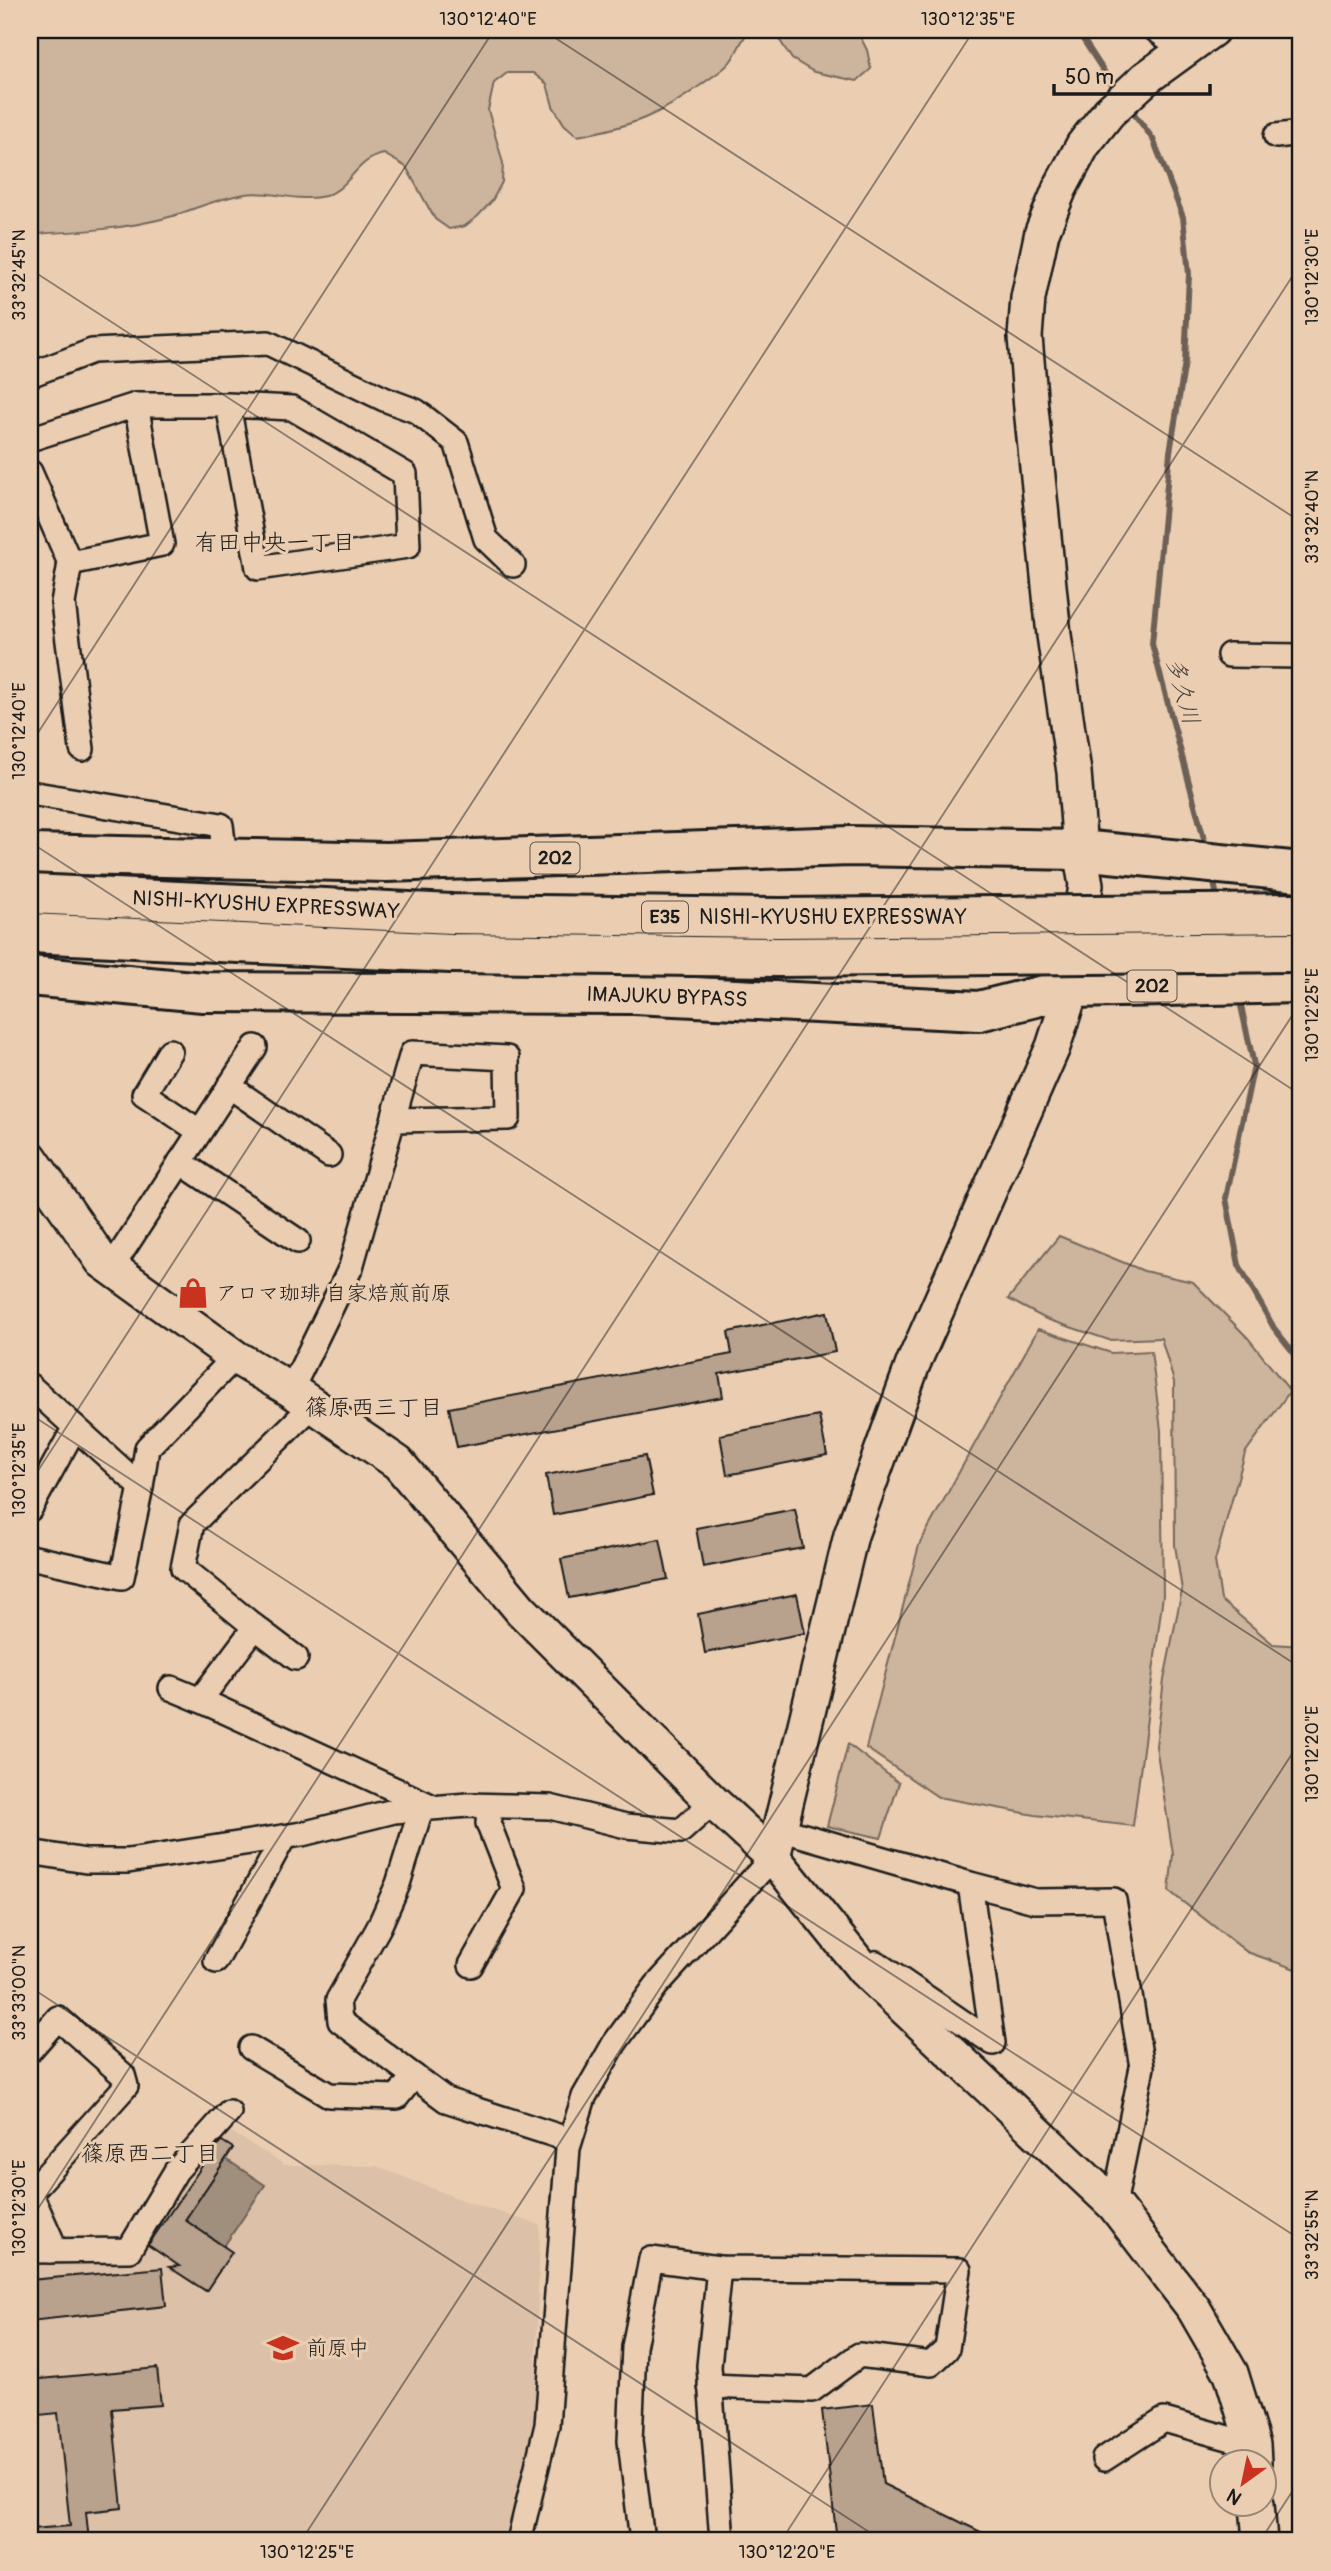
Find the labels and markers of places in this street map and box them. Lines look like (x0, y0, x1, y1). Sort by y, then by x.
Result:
shop icon: アロマ珈琲 自家焙煎前原 (176, 1276, 210, 1310)
place label: アロマ珈琲 自家焙煎前原 (216, 1280, 452, 1307)
school or university icon: 前原中 (266, 2331, 300, 2365)
place label: 前原中 (306, 2335, 369, 2362)

